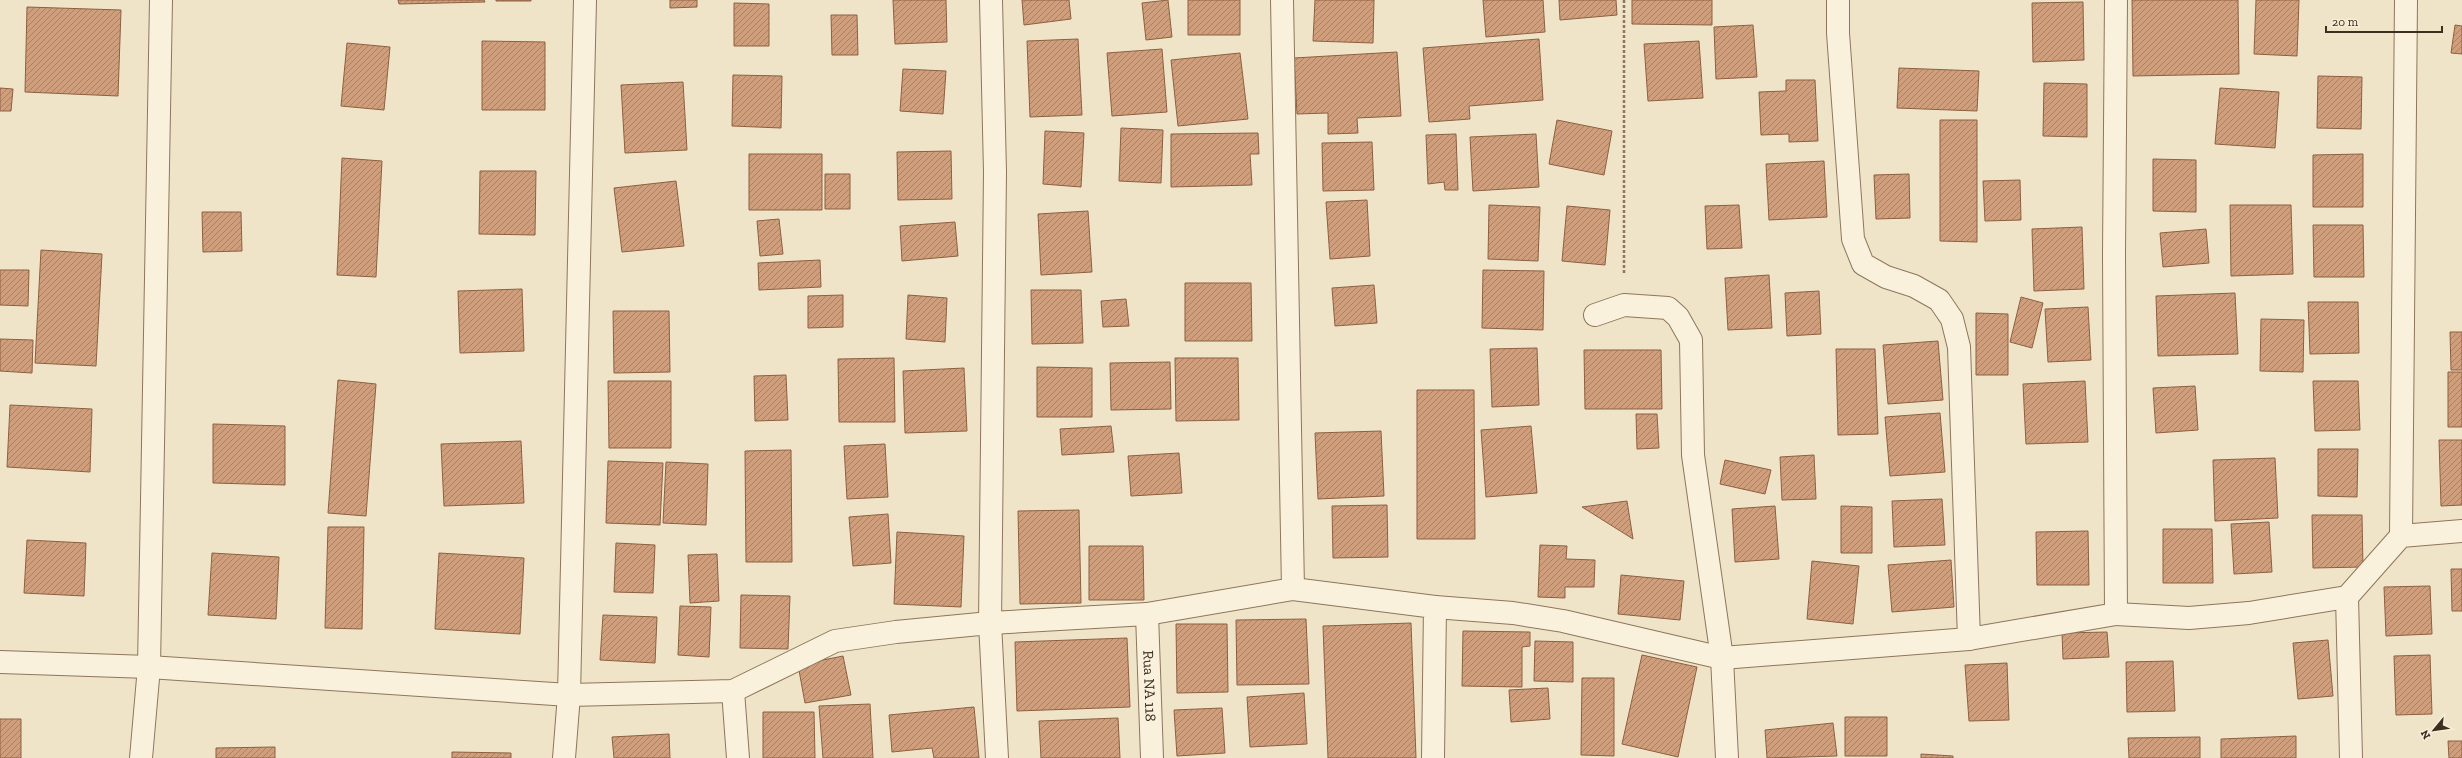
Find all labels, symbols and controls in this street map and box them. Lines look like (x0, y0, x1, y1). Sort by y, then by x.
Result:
scale bar (2326, 8, 2442, 34)
text: 20 m (2332, 15, 2359, 29)
street label: Rua NA 118 (1139, 650, 1160, 722)
north arrow (2414, 710, 2454, 750)
text: N (2418, 727, 2433, 741)

